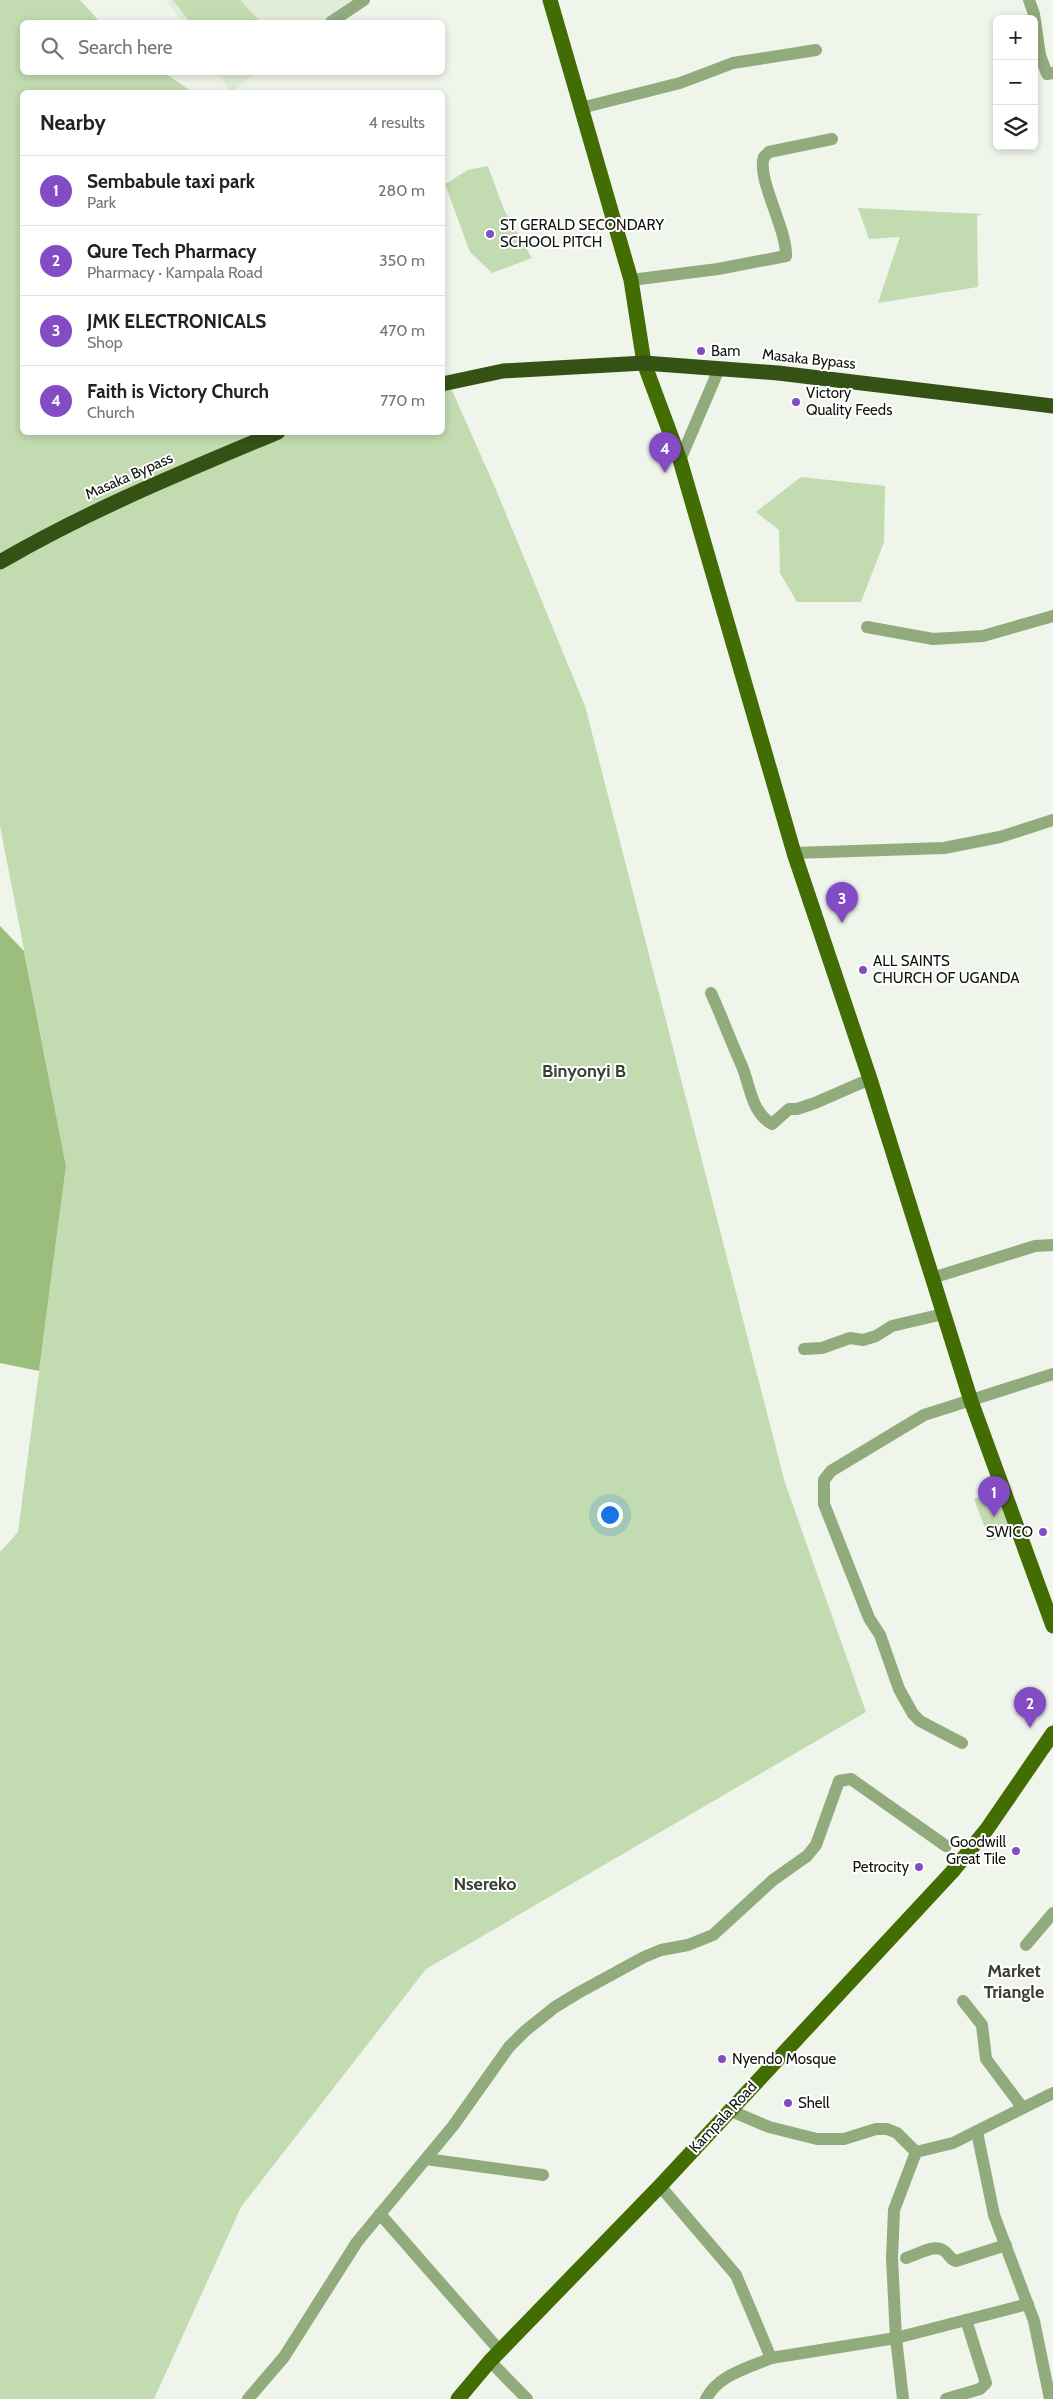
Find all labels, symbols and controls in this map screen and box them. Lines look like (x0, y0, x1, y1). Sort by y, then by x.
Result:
map controls (993, 15, 1038, 150)
button: + (993, 15, 1038, 60)
search box (20, 20, 445, 75)
icon: search (38, 34, 66, 62)
text: Search here (78, 36, 172, 59)
button: − (993, 60, 1038, 105)
button: layers (993, 105, 1038, 150)
text: Nearby (40, 110, 106, 135)
text: 4 results (368, 113, 425, 132)
text: Sembabule taxi park (87, 170, 255, 193)
text: 1 (53, 181, 59, 200)
text: 280 m (378, 181, 425, 200)
text: Park (87, 193, 116, 212)
place label: ST GERALD SECONDARY SCHOOL PITCH (500, 216, 664, 251)
marker: ST GERALD SECONDARY SCHOOL PITCH (484, 228, 496, 240)
text: Qure Tech Pharmacy (87, 240, 257, 263)
text: 2 (52, 251, 60, 270)
text: 350 m (379, 251, 425, 270)
text: Pharmacy · Kampala Road (87, 263, 263, 282)
text: JMK ELECTRONICALS (87, 310, 266, 333)
text: 3 (52, 321, 60, 340)
text: 470 m (379, 321, 425, 340)
text: Shop (87, 333, 123, 352)
place label: Bam (711, 342, 740, 360)
marker: Bam (695, 345, 707, 357)
street label: Masaka Bypass (761, 345, 857, 373)
text: Faith is Victory Church (87, 380, 269, 403)
place label: Victory Quality Feeds (806, 384, 892, 419)
text: 4 (51, 391, 61, 410)
text: 770 m (380, 391, 425, 410)
marker: Victory Quality Feeds (790, 396, 802, 408)
text: Church (87, 403, 135, 422)
pin: 4 (649, 432, 681, 473)
street label: Masaka Bypass (82, 449, 176, 503)
pin: 3 (826, 882, 858, 923)
place label: ALL SAINTS CHURCH OF UGANDA (873, 952, 1020, 987)
marker: ALL SAINTS CHURCH OF UGANDA (857, 964, 869, 976)
district label: Binyonyi B (542, 1060, 626, 1082)
pin: 1 (978, 1476, 1010, 1517)
your location (597, 1502, 623, 1528)
place label: SWICO (986, 1523, 1033, 1541)
marker: SWICO (1037, 1526, 1049, 1538)
pin: 2 (1014, 1687, 1046, 1728)
place label: Goodwill Great Tile (946, 1833, 1006, 1868)
marker: Goodwill Great Tile (1010, 1845, 1022, 1857)
place label: Petrocity (852, 1858, 909, 1876)
marker: Petrocity (913, 1861, 925, 1873)
district label: Nsereko (453, 1873, 517, 1895)
district label: Market Triangle (984, 1960, 1044, 2003)
place label: Nyendo Mosque (732, 2050, 837, 2068)
marker: Nyendo Mosque (716, 2053, 728, 2065)
street label: Kampala Road (685, 2078, 761, 2156)
place label: Shell (798, 2094, 830, 2112)
marker: Shell (782, 2097, 794, 2109)

